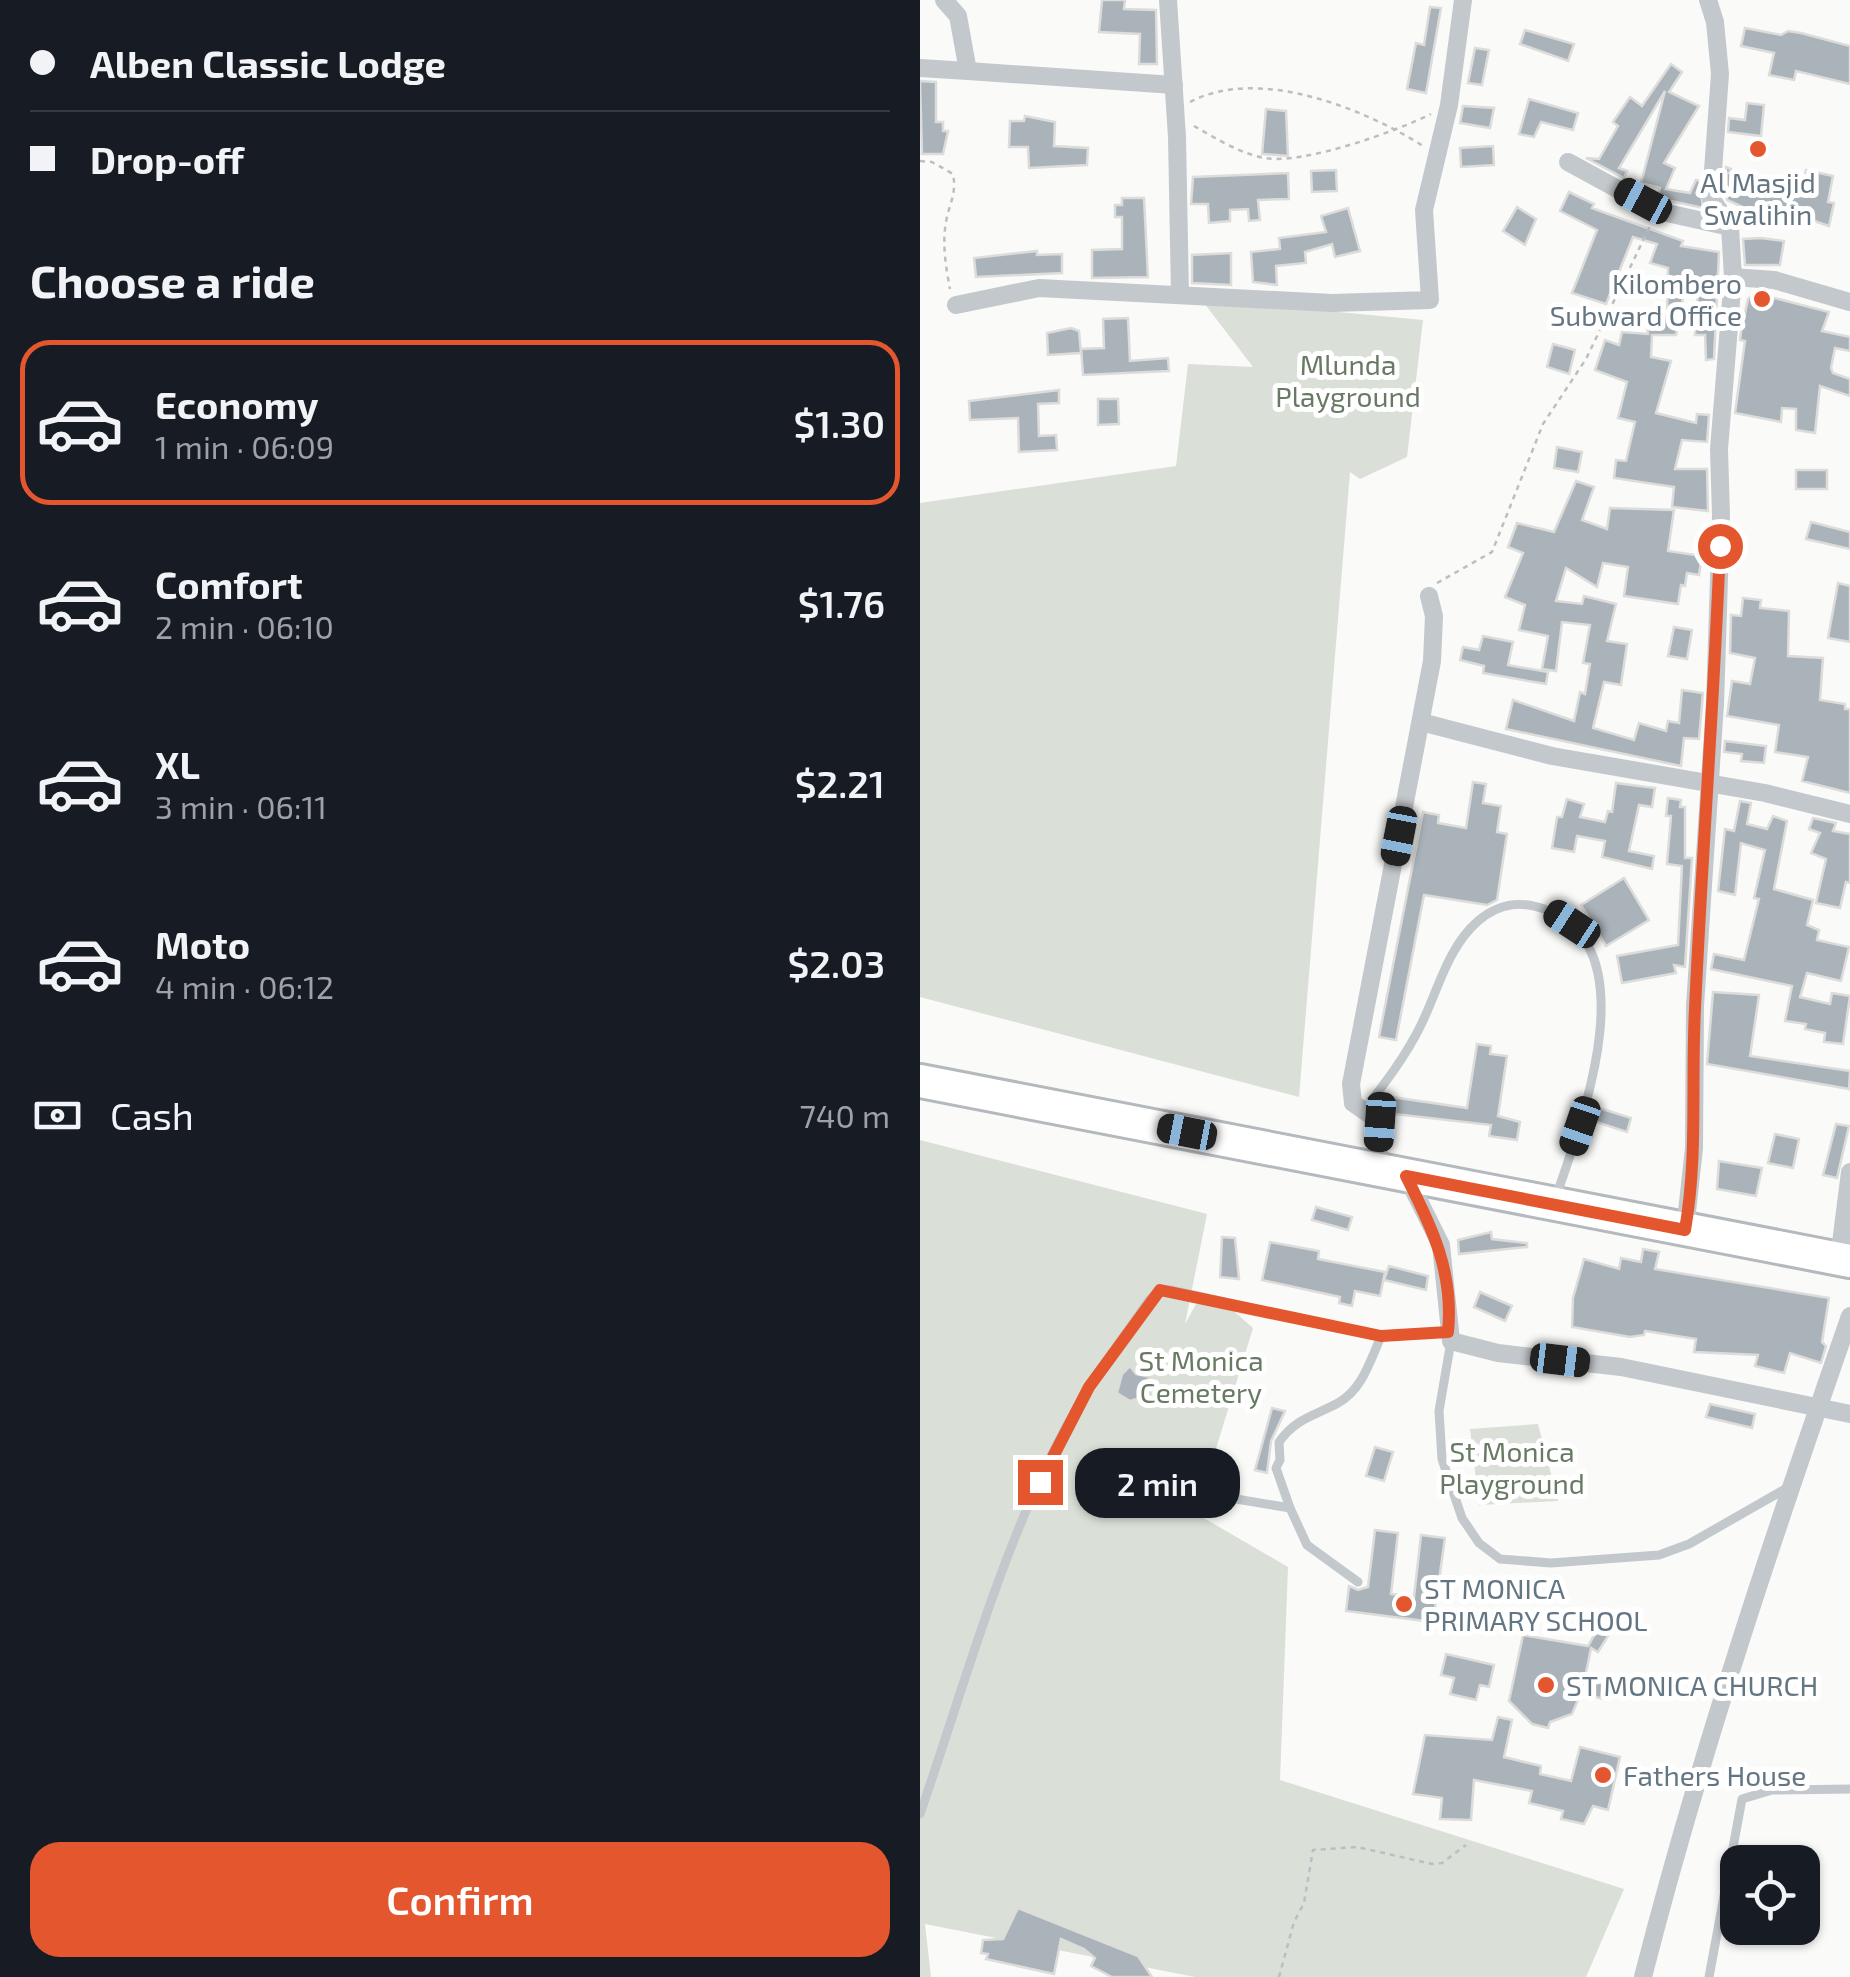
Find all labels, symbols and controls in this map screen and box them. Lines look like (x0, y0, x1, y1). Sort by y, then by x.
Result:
text: Alben Classic Lodge (90, 40, 446, 86)
text: Drop-off (90, 136, 244, 182)
marker: Al Masjid Swalihin (1747, 138, 1769, 160)
place label: Al Masjid Swalihin (1700, 165, 1816, 231)
car (1609, 174, 1677, 228)
text: Choose a ride (30, 253, 315, 307)
place label: Kilombero Subward Office (1550, 266, 1742, 332)
marker: Kilombero Subward Office (1751, 288, 1773, 310)
park label: Mlunda Playground (1275, 347, 1421, 413)
icon: car (35, 378, 125, 468)
text: Economy (155, 381, 319, 427)
text: $1.30 (793, 400, 885, 446)
text: 1 min · 06:09 (155, 427, 334, 465)
route start (1698, 524, 1743, 569)
icon: car (35, 558, 125, 648)
text: Comfort (155, 561, 303, 607)
text: $1.76 (798, 580, 885, 626)
text: 2 min · 06:10 (155, 607, 334, 645)
icon: car (35, 738, 125, 828)
text: XL (155, 741, 200, 787)
text: $2.21 (795, 760, 885, 806)
text: 3 min · 06:11 (155, 787, 327, 825)
car (1379, 804, 1419, 868)
car (1539, 895, 1605, 953)
icon: car (35, 918, 125, 1008)
text: Moto (155, 921, 250, 967)
text: $2.03 (788, 940, 885, 986)
text: 4 min · 06:12 (155, 967, 334, 1005)
icon: cash (30, 1088, 85, 1143)
car (1363, 1091, 1397, 1153)
text: Cash (110, 1092, 194, 1138)
car (1556, 1093, 1604, 1159)
text: 740 m (799, 1096, 890, 1134)
car (1155, 1112, 1219, 1152)
car (1528, 1341, 1592, 1379)
park label: St Monica Cemetery (1138, 1343, 1264, 1409)
park label: St Monica Playground (1439, 1434, 1585, 1500)
callout: 2 min (1075, 1447, 1240, 1517)
route end (1018, 1460, 1063, 1505)
text: 2 min (1117, 1464, 1198, 1502)
place label: ST MONICA PRIMARY SCHOOL (1424, 1571, 1648, 1637)
marker: ST MONICA PRIMARY SCHOOL (1393, 1593, 1415, 1615)
place label: ST MONICA CHURCH (1566, 1668, 1818, 1702)
marker: ST MONICA CHURCH (1535, 1674, 1557, 1696)
place label: Fathers House (1623, 1758, 1806, 1792)
marker: Fathers House (1592, 1764, 1614, 1786)
button: Confirm (30, 1842, 890, 1957)
map controls (1720, 1845, 1820, 1945)
button: locate (1720, 1845, 1820, 1945)

